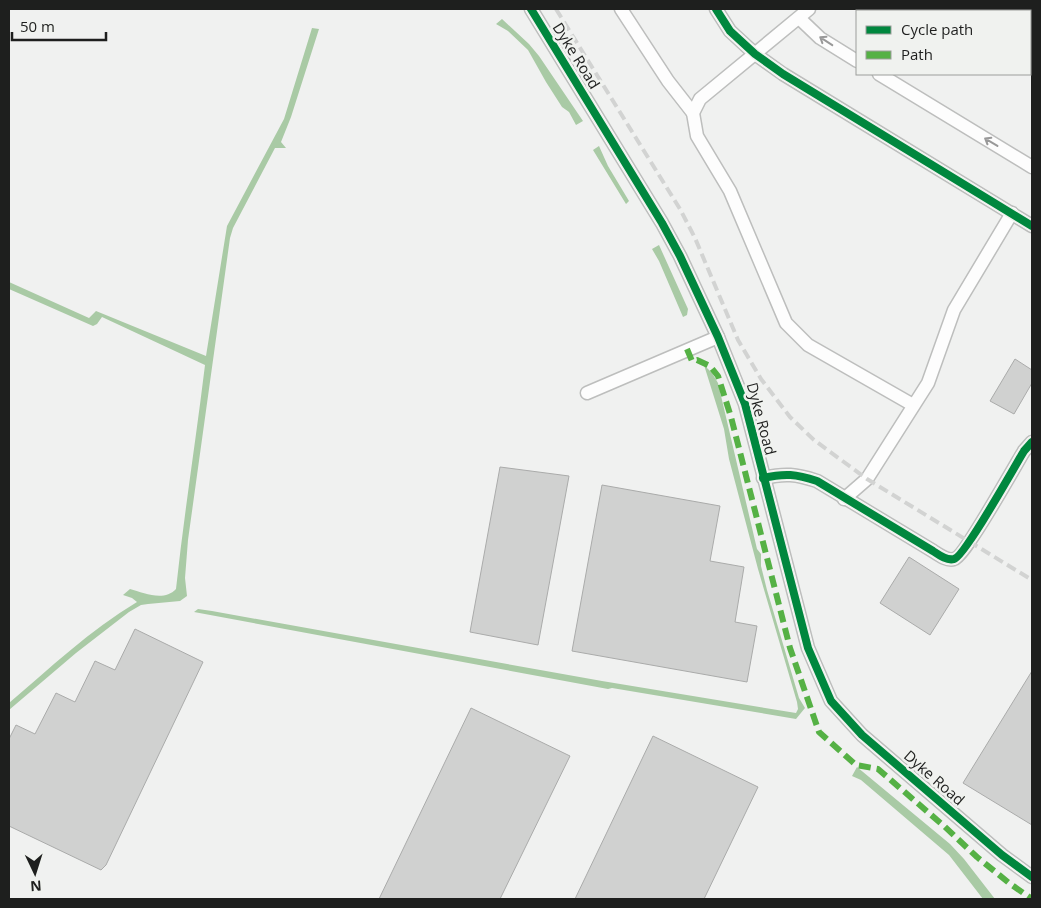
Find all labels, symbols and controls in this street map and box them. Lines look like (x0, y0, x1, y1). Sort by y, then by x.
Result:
scale bar (12, 10, 106, 42)
legend (856, 10, 1031, 75)
text: 50 m (20, 16, 55, 36)
street label: Dyke Road (549, 19, 605, 92)
text: Cycle path (901, 19, 973, 39)
one-way arrow (820, 36, 834, 46)
text: Path (901, 44, 933, 64)
one-way arrow (984, 137, 998, 147)
street label: Dyke Road (743, 380, 781, 457)
street label: Dyke Road (900, 745, 969, 809)
north arrow (10, 848, 60, 898)
text: N (30, 877, 42, 896)

